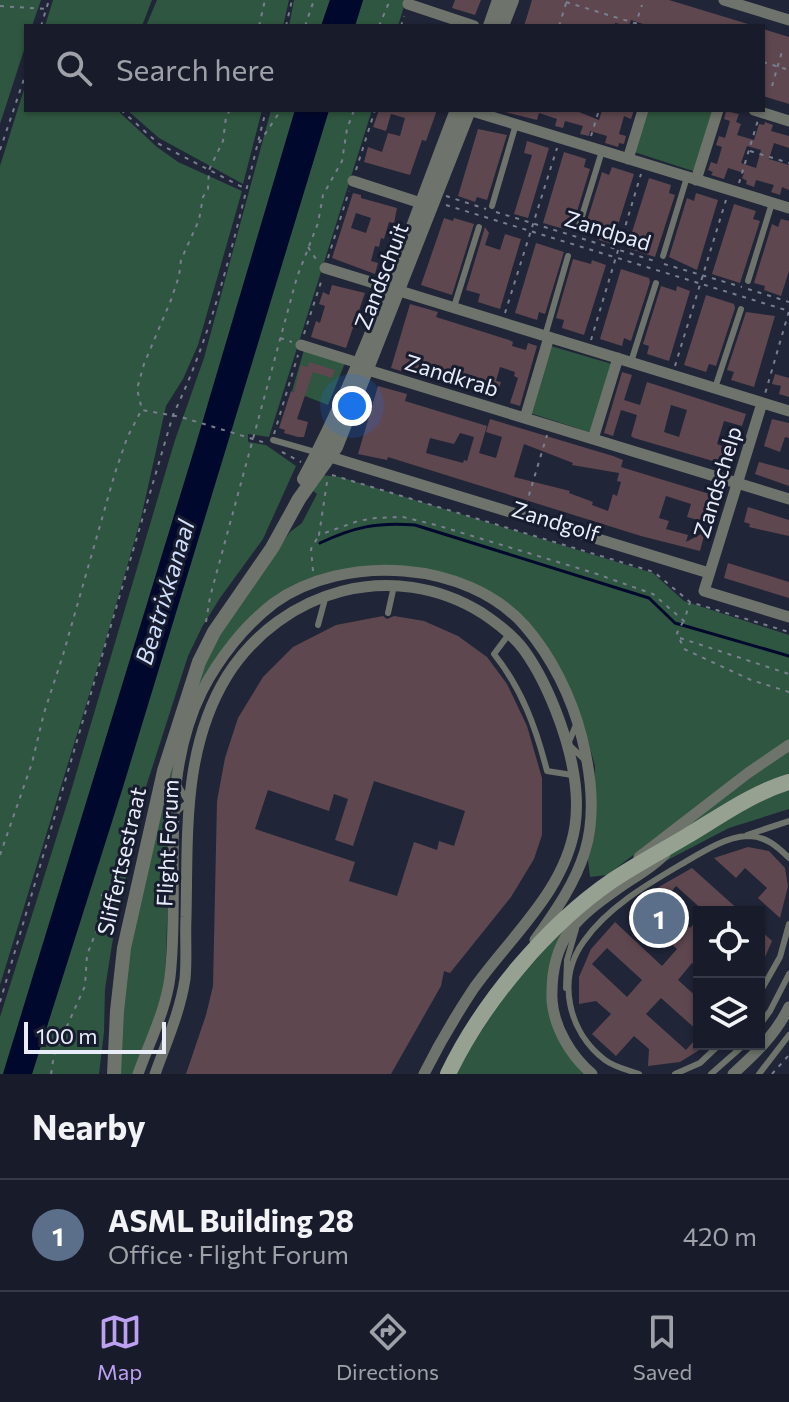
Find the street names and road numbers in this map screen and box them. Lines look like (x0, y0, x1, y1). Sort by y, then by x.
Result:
street label: Zandpad (562, 204, 654, 256)
street label: Zandschuit (348, 219, 414, 333)
street label: Zandkrab (402, 348, 502, 402)
street label: Zandschelp (687, 423, 747, 541)
street label: Zandgolf (509, 495, 604, 547)
street label: Flight Forum (150, 779, 184, 907)
street label: Sliffertsestraat (91, 784, 151, 938)

